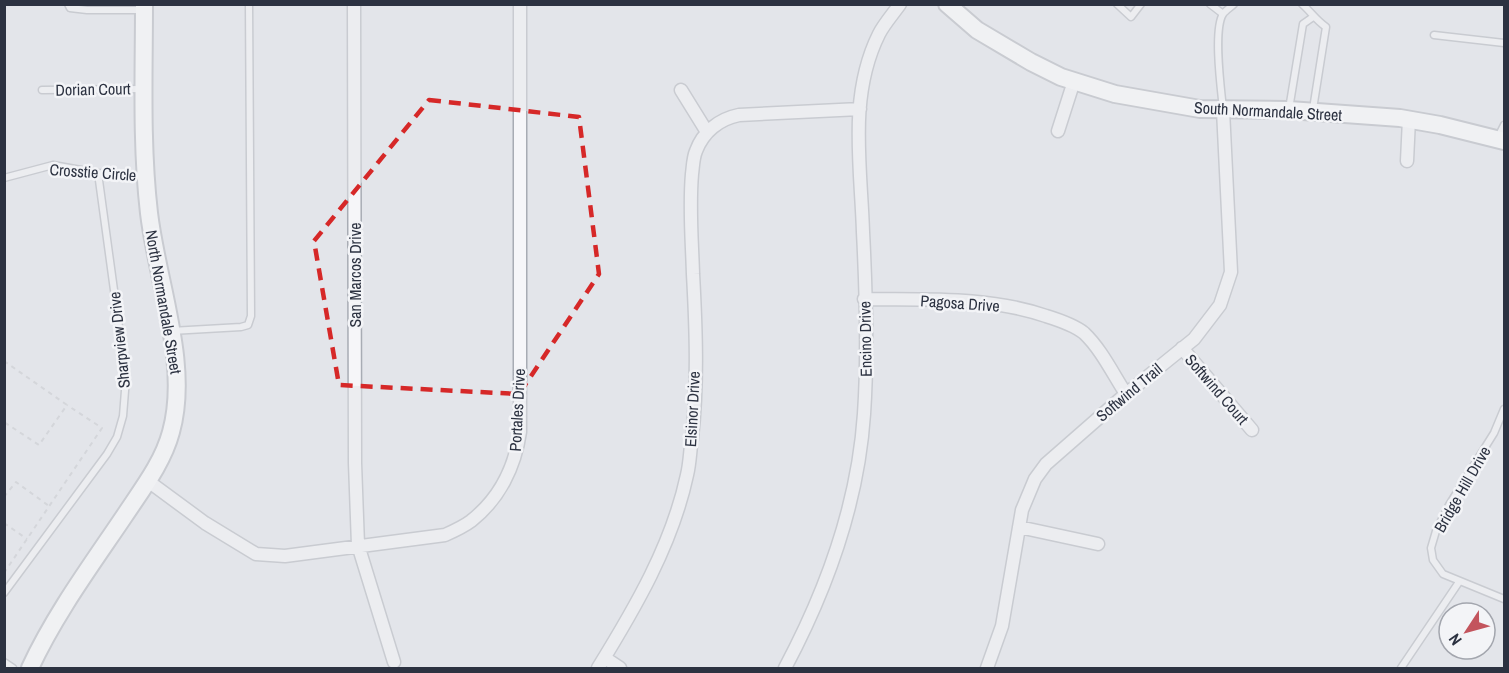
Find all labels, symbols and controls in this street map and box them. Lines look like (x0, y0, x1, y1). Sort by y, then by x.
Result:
street label: Dorian Court (55, 77, 131, 101)
street label: South Normandale Street (1193, 96, 1343, 126)
street label: Crosstie Circle (49, 158, 137, 186)
street label: San Marcos Drive (344, 223, 366, 328)
street label: North Normandale Street (141, 228, 188, 376)
street label: Pagosa Drive (920, 289, 1000, 317)
street label: Sharpview Drive (103, 291, 135, 389)
street label: Encino Drive (853, 301, 877, 377)
street label: Softwind Court (1180, 349, 1254, 429)
street label: Softwind Trail (1091, 358, 1167, 426)
street label: Portales Drive (504, 368, 530, 452)
street label: Elsinor Drive (679, 371, 705, 447)
street label: Bridge Hill Drive (1428, 442, 1496, 536)
north arrow (1437, 601, 1497, 661)
text: N (1443, 630, 1467, 650)

